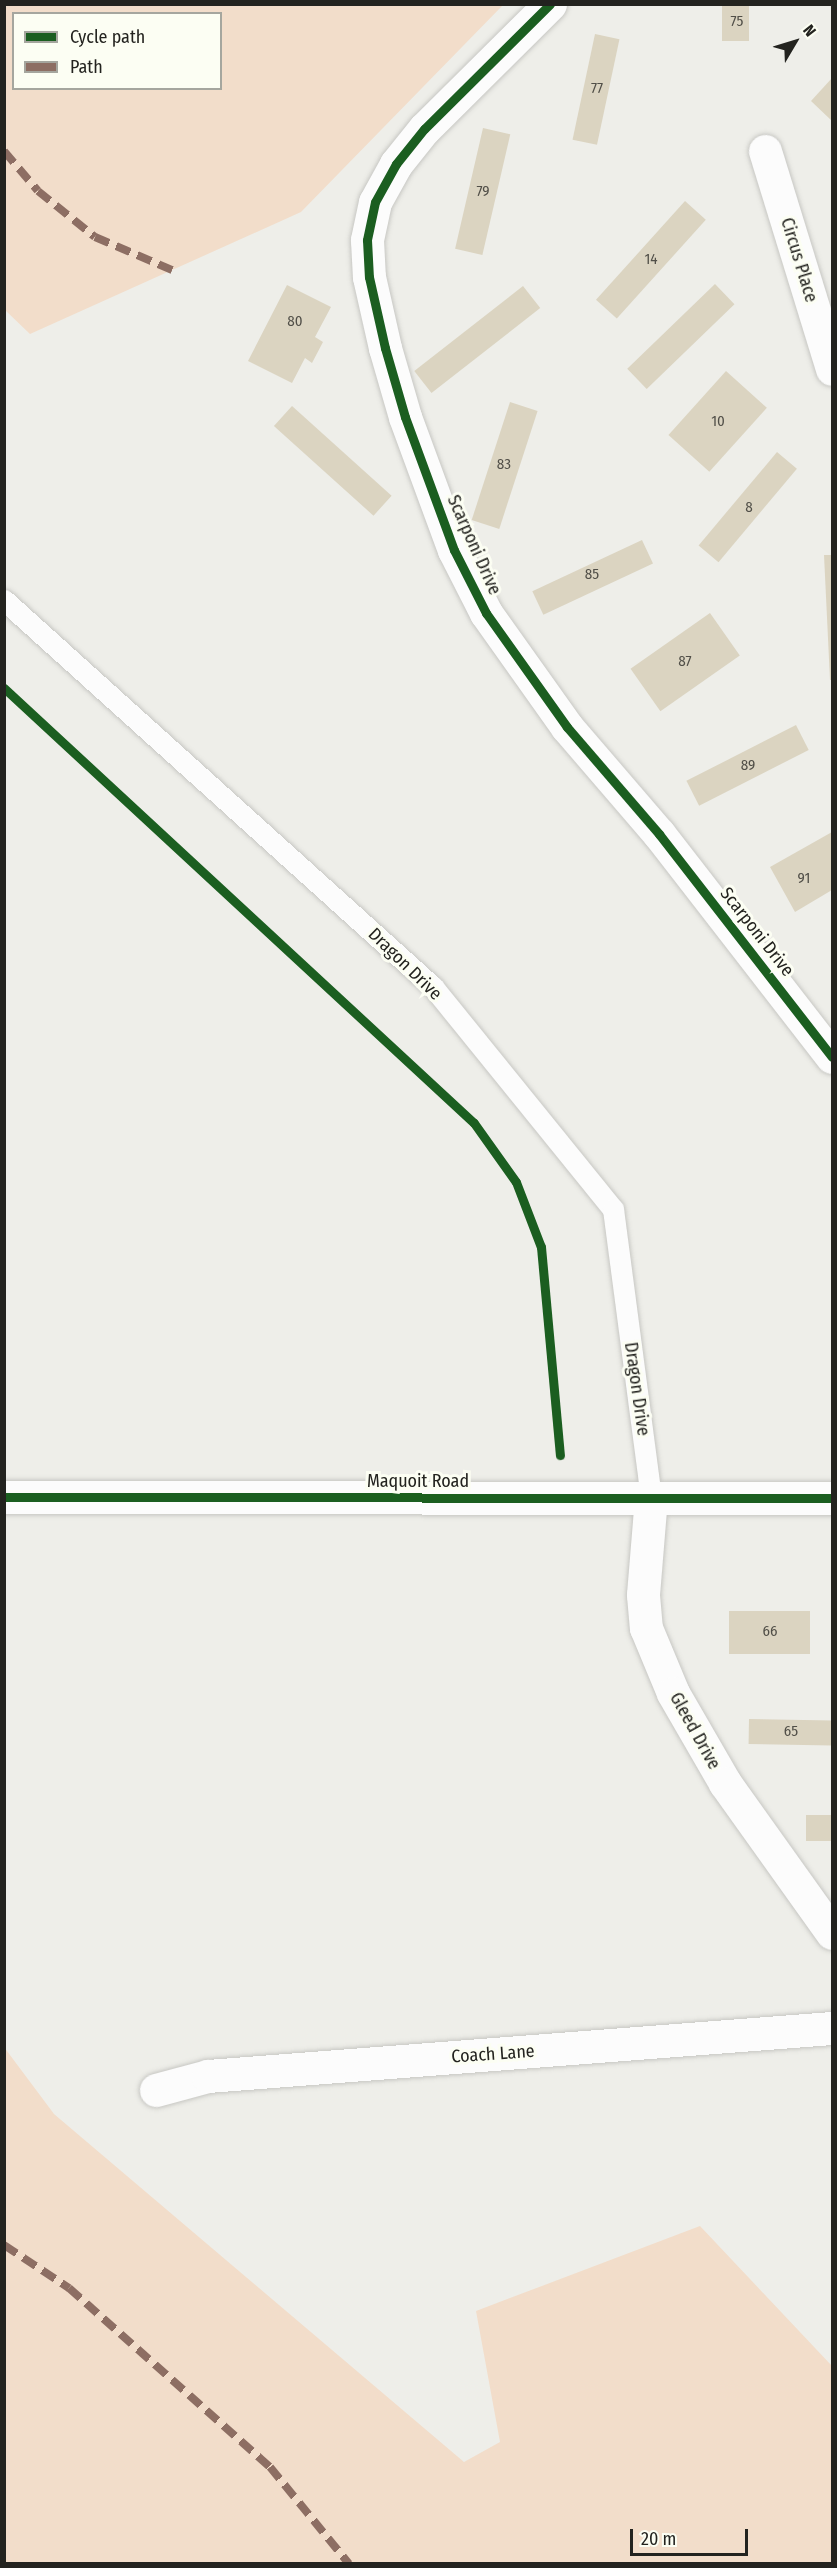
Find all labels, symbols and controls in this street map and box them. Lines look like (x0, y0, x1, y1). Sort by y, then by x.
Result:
legend (12, 12, 222, 90)
north arrow (765, 12, 825, 72)
house number: 75 (731, 13, 743, 31)
text: N (799, 21, 820, 40)
text: Cycle path (70, 26, 145, 48)
text: Path (70, 56, 103, 78)
house number: 77 (591, 80, 603, 98)
house number: 79 (476, 183, 490, 201)
street label: Circus Place (776, 215, 822, 305)
house number: 14 (644, 251, 658, 269)
house number: 80 (287, 313, 303, 331)
house number: 10 (711, 413, 725, 431)
house number: 83 (497, 456, 511, 474)
street label: Scarponi Drive (442, 492, 506, 598)
house number: 8 (745, 499, 753, 517)
house number: 85 (585, 566, 599, 584)
house number: 87 (678, 653, 692, 671)
house number: 89 (741, 757, 755, 775)
house number: 91 (798, 870, 810, 888)
street label: Scarponi Drive (716, 883, 798, 981)
street label: Dragon Drive (364, 923, 446, 1005)
street label: Dragon Drive (620, 1341, 654, 1437)
street label: Maquoit Road (367, 1470, 469, 1492)
house number: 66 (763, 1623, 777, 1641)
street label: Gleed Drive (665, 1689, 725, 1773)
house number: 65 (784, 1723, 798, 1741)
street label: Coach Lane (451, 2040, 535, 2068)
scale bar (633, 2517, 752, 2555)
text: 20 m (641, 2528, 676, 2550)

